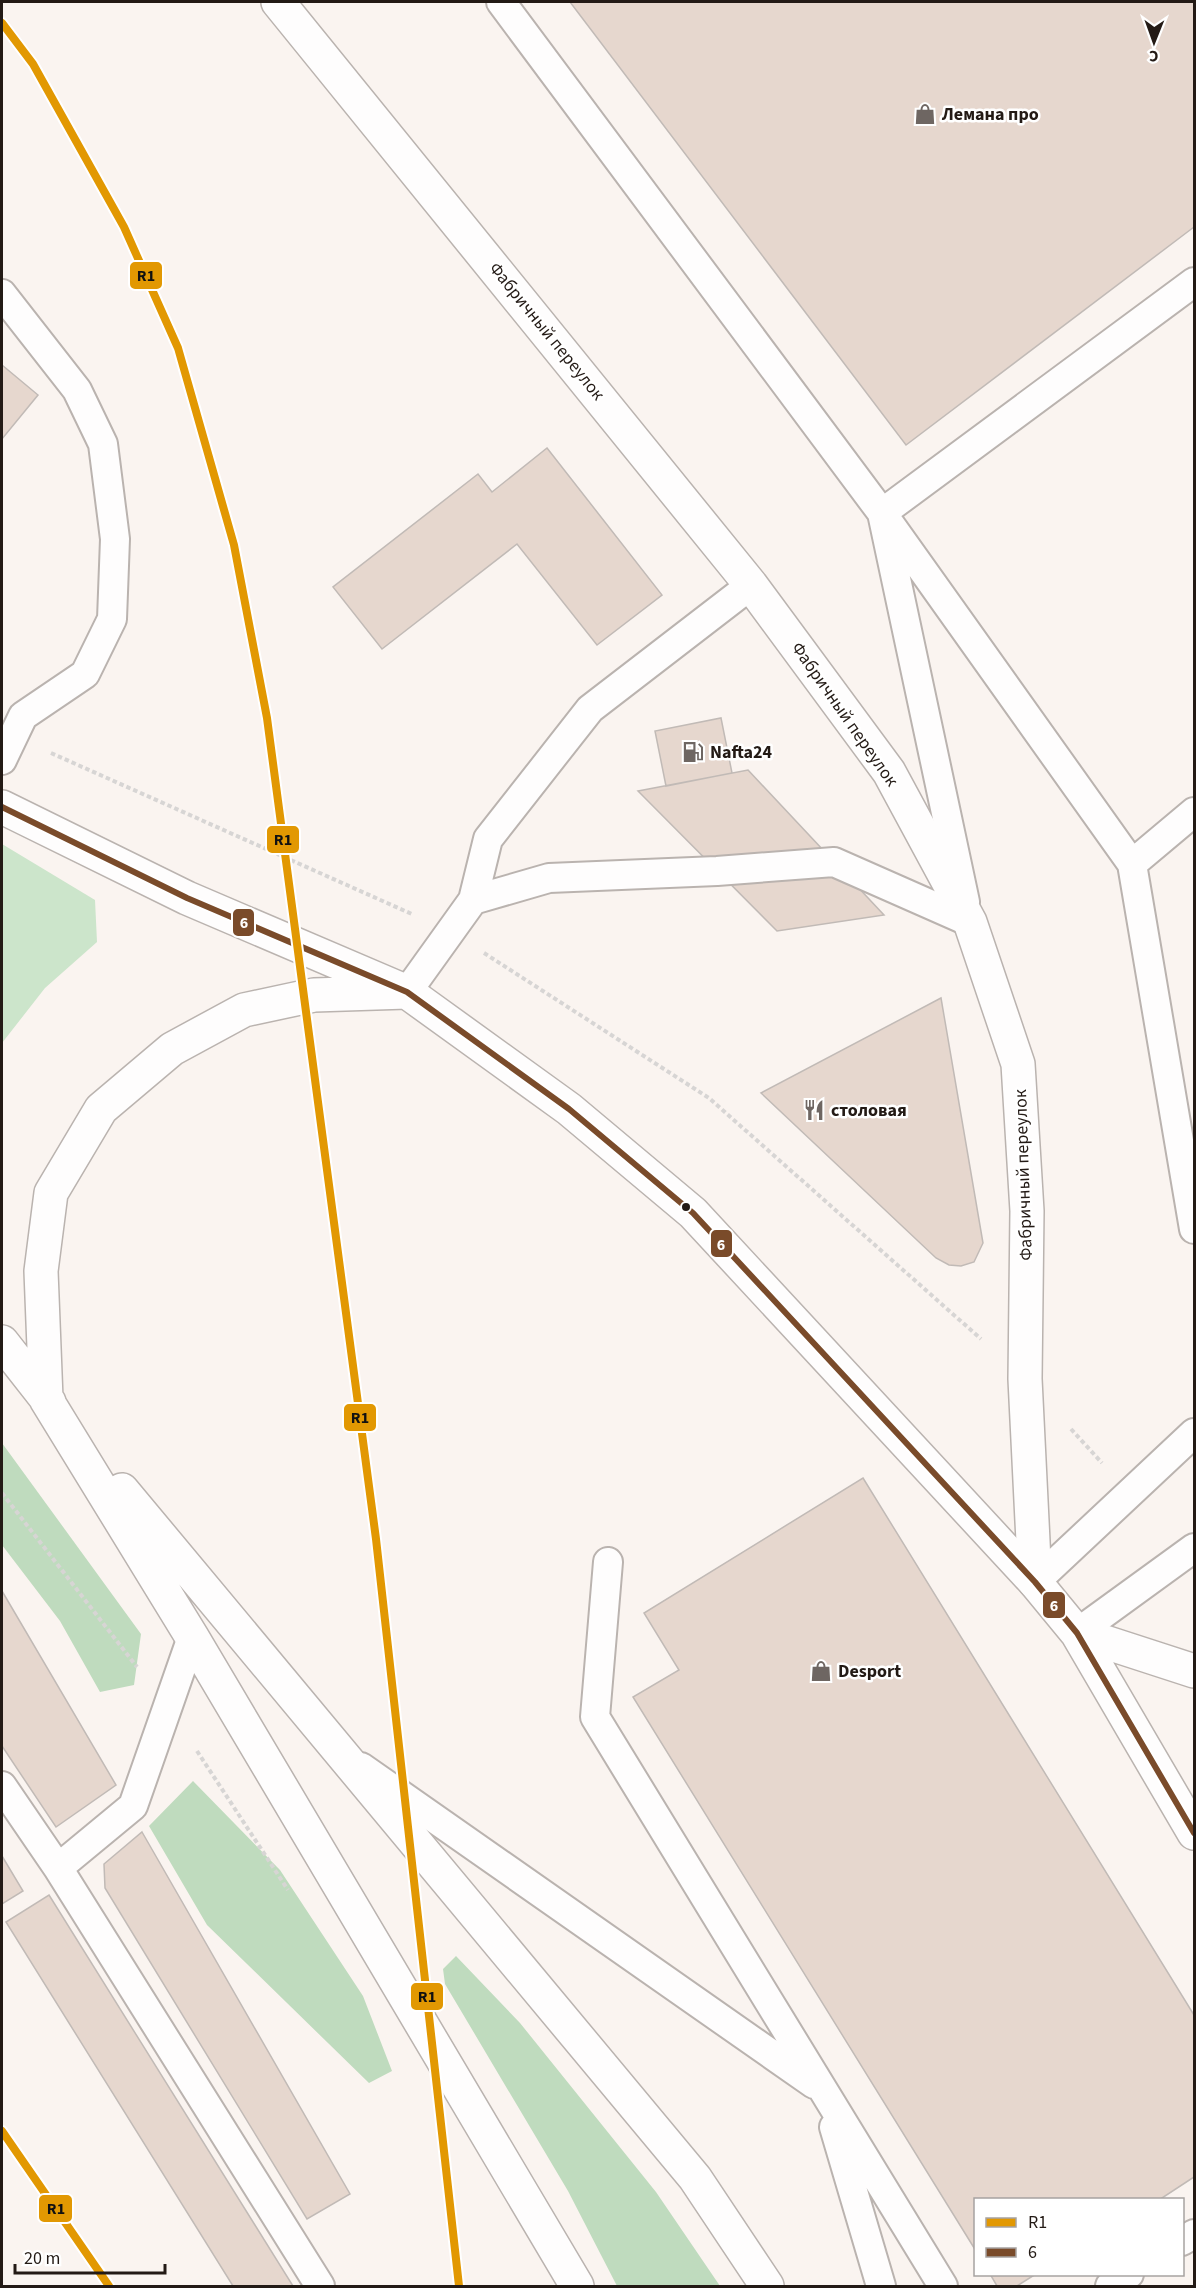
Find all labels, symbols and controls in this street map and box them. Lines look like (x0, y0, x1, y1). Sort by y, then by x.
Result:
north arrow (1124, 12, 1184, 72)
text: С (1149, 45, 1159, 67)
shop icon: Лемана про (913, 102, 937, 126)
place label: Лемана про (941, 102, 1039, 127)
street label: Фабричный переулок (483, 257, 610, 406)
line badge: R1 (129, 261, 163, 290)
text: R1 (137, 265, 155, 287)
street label: Фабричный переулок (785, 637, 904, 792)
fuel station icon: Nafta24 (681, 740, 705, 764)
place label: Nafta24 (710, 740, 772, 765)
line badge: R1 (266, 825, 300, 854)
text: R1 (274, 829, 292, 851)
line badge: 6 (232, 908, 255, 937)
text: 6 (240, 912, 248, 934)
street label: Фабричный переулок (1008, 1089, 1039, 1261)
restaurant icon: столовая (802, 1098, 826, 1122)
place label: столовая (831, 1098, 907, 1123)
unlabelled marker (680, 1201, 692, 1213)
line badge: 6 (710, 1229, 733, 1258)
text: 6 (717, 1234, 725, 1256)
line badge: R1 (343, 1403, 377, 1432)
text: R1 (351, 1407, 369, 1429)
line badge: 6 (1042, 1591, 1066, 1619)
text: 6 (1050, 1595, 1058, 1617)
shop icon: Desport (809, 1659, 833, 1683)
place label: Desport (838, 1659, 901, 1684)
line badge: R1 (410, 1982, 444, 2011)
text: R1 (418, 1986, 436, 2008)
line badge: R1 (38, 2194, 73, 2223)
text: R1 (47, 2198, 65, 2220)
legend (974, 2198, 1184, 2276)
text: R1 (1028, 2210, 1047, 2235)
scale bar (15, 2237, 165, 2275)
text: 6 (1028, 2240, 1037, 2265)
text: 20 m (24, 2246, 60, 2271)

